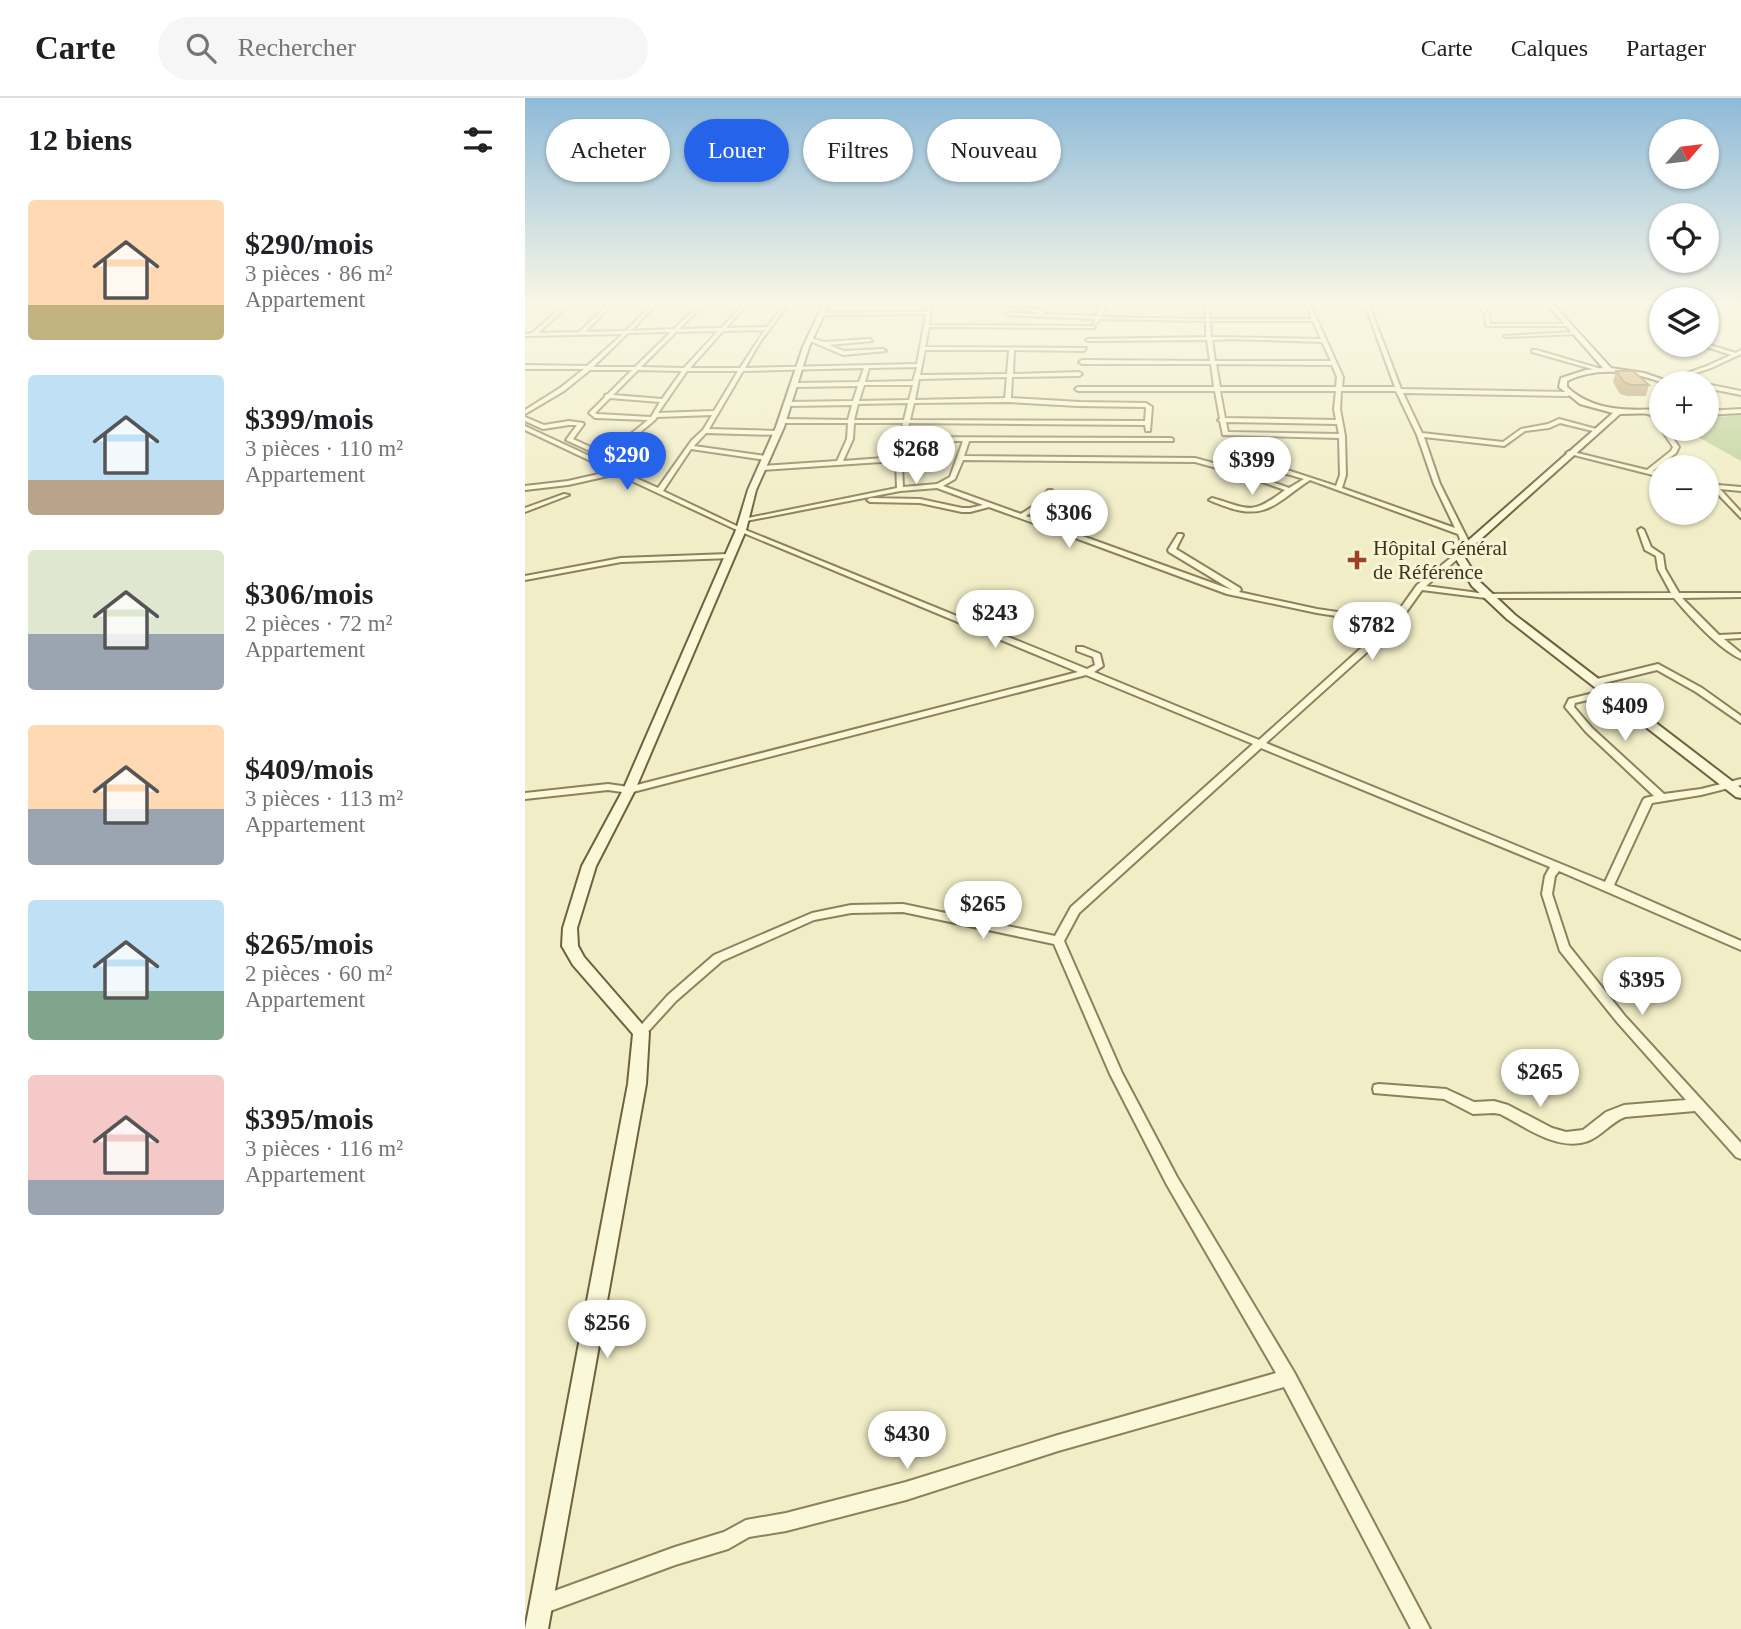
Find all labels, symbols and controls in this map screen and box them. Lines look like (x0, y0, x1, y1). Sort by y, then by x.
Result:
search box (158, 17, 648, 80)
icon: search (182, 29, 220, 67)
text: Carte (35, 30, 116, 66)
text: Rechercher (238, 33, 356, 62)
text: Carte (1421, 35, 1473, 61)
text: Calques (1511, 35, 1588, 61)
text: Partager (1626, 35, 1706, 61)
chip: Acheter (546, 119, 670, 182)
chip: Louer (684, 119, 789, 182)
chip: Filtres (803, 119, 913, 182)
chip: Nouveau (927, 119, 1061, 182)
north arrow (1649, 119, 1719, 189)
map controls (1649, 119, 1719, 525)
icon: filters (459, 121, 497, 159)
text: 12 biens (28, 123, 132, 156)
button: locate (1649, 203, 1719, 273)
text: $290/mois (245, 227, 373, 260)
icon: home (84, 228, 168, 312)
text: 3 pièces · 86 m² (245, 261, 392, 286)
text: Appartement (245, 287, 365, 312)
button: layers (1649, 287, 1719, 357)
button: + (1649, 371, 1719, 441)
text: $399/mois (245, 402, 373, 435)
icon: home (84, 403, 168, 487)
pin: $268 (875, 426, 957, 486)
pin: $290 (586, 432, 668, 492)
text: 3 pièces · 110 m² (245, 436, 403, 461)
text: $268 (893, 436, 939, 461)
pin: $399 (1211, 438, 1293, 497)
text: $290 (604, 442, 650, 467)
text: $399 (1229, 447, 1275, 472)
button: − (1649, 455, 1719, 525)
text: Appartement (245, 462, 365, 487)
pin: $306 (1028, 490, 1110, 550)
text: $306 (1046, 500, 1092, 525)
place label: Hôpital Général de Référence (1373, 536, 1508, 584)
marker: Hôpital Général de Référence (1347, 550, 1367, 570)
text: $306/mois (245, 577, 373, 610)
icon: home (84, 578, 168, 662)
pin: $243 (954, 590, 1036, 650)
text: $243 (972, 600, 1018, 625)
pin: $782 (1331, 602, 1413, 662)
text: 2 pièces · 72 m² (245, 611, 392, 636)
text: $782 (1349, 612, 1395, 637)
text: Appartement (245, 637, 365, 662)
pin: $409 (1584, 684, 1666, 743)
text: $409 (1602, 693, 1648, 718)
text: $409/mois (245, 752, 373, 785)
icon: home (84, 753, 168, 837)
text: 3 pièces · 113 m² (245, 786, 403, 811)
text: Appartement (245, 812, 365, 837)
pin: $265 (942, 882, 1024, 941)
text: $265 (960, 891, 1006, 916)
text: $265/mois (245, 927, 373, 960)
icon: home (84, 928, 168, 1012)
pin: $395 (1601, 958, 1683, 1017)
text: 2 pièces · 60 m² (245, 961, 392, 986)
text: $395 (1619, 967, 1665, 992)
text: Appartement (245, 987, 365, 1012)
pin: $265 (1499, 1049, 1581, 1109)
text: $265 (1517, 1059, 1563, 1084)
text: $395/mois (245, 1102, 373, 1135)
icon: home (84, 1103, 168, 1187)
text: 3 pièces · 116 m² (245, 1136, 403, 1161)
text: Appartement (245, 1162, 365, 1187)
pin: $256 (566, 1300, 648, 1360)
text: $256 (584, 1310, 630, 1335)
pin: $430 (866, 1412, 948, 1471)
text: $430 (884, 1421, 930, 1446)

